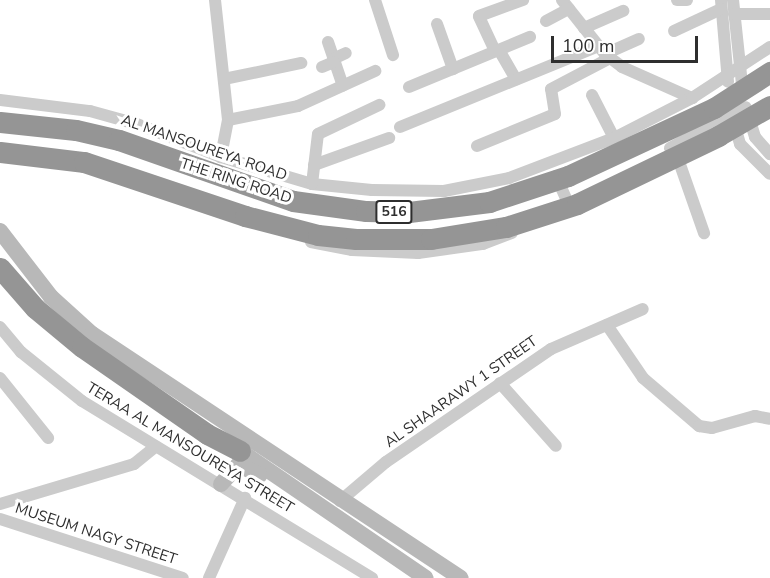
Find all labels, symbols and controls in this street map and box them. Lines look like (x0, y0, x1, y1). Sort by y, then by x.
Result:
scale bar (554, 24, 701, 62)
text: 100 m (562, 34, 614, 58)
street label: AL MANSOUREYA ROAD (119, 111, 289, 185)
street label: THE RING ROAD (178, 155, 294, 207)
road number: 516 (374, 201, 414, 223)
street label: AL SHAARAWY 1 STREET (381, 332, 541, 452)
street label: TERAA AL MANSOUREYA STREET (83, 379, 297, 517)
street label: MUSEUM NAGY STREET (13, 499, 179, 569)

